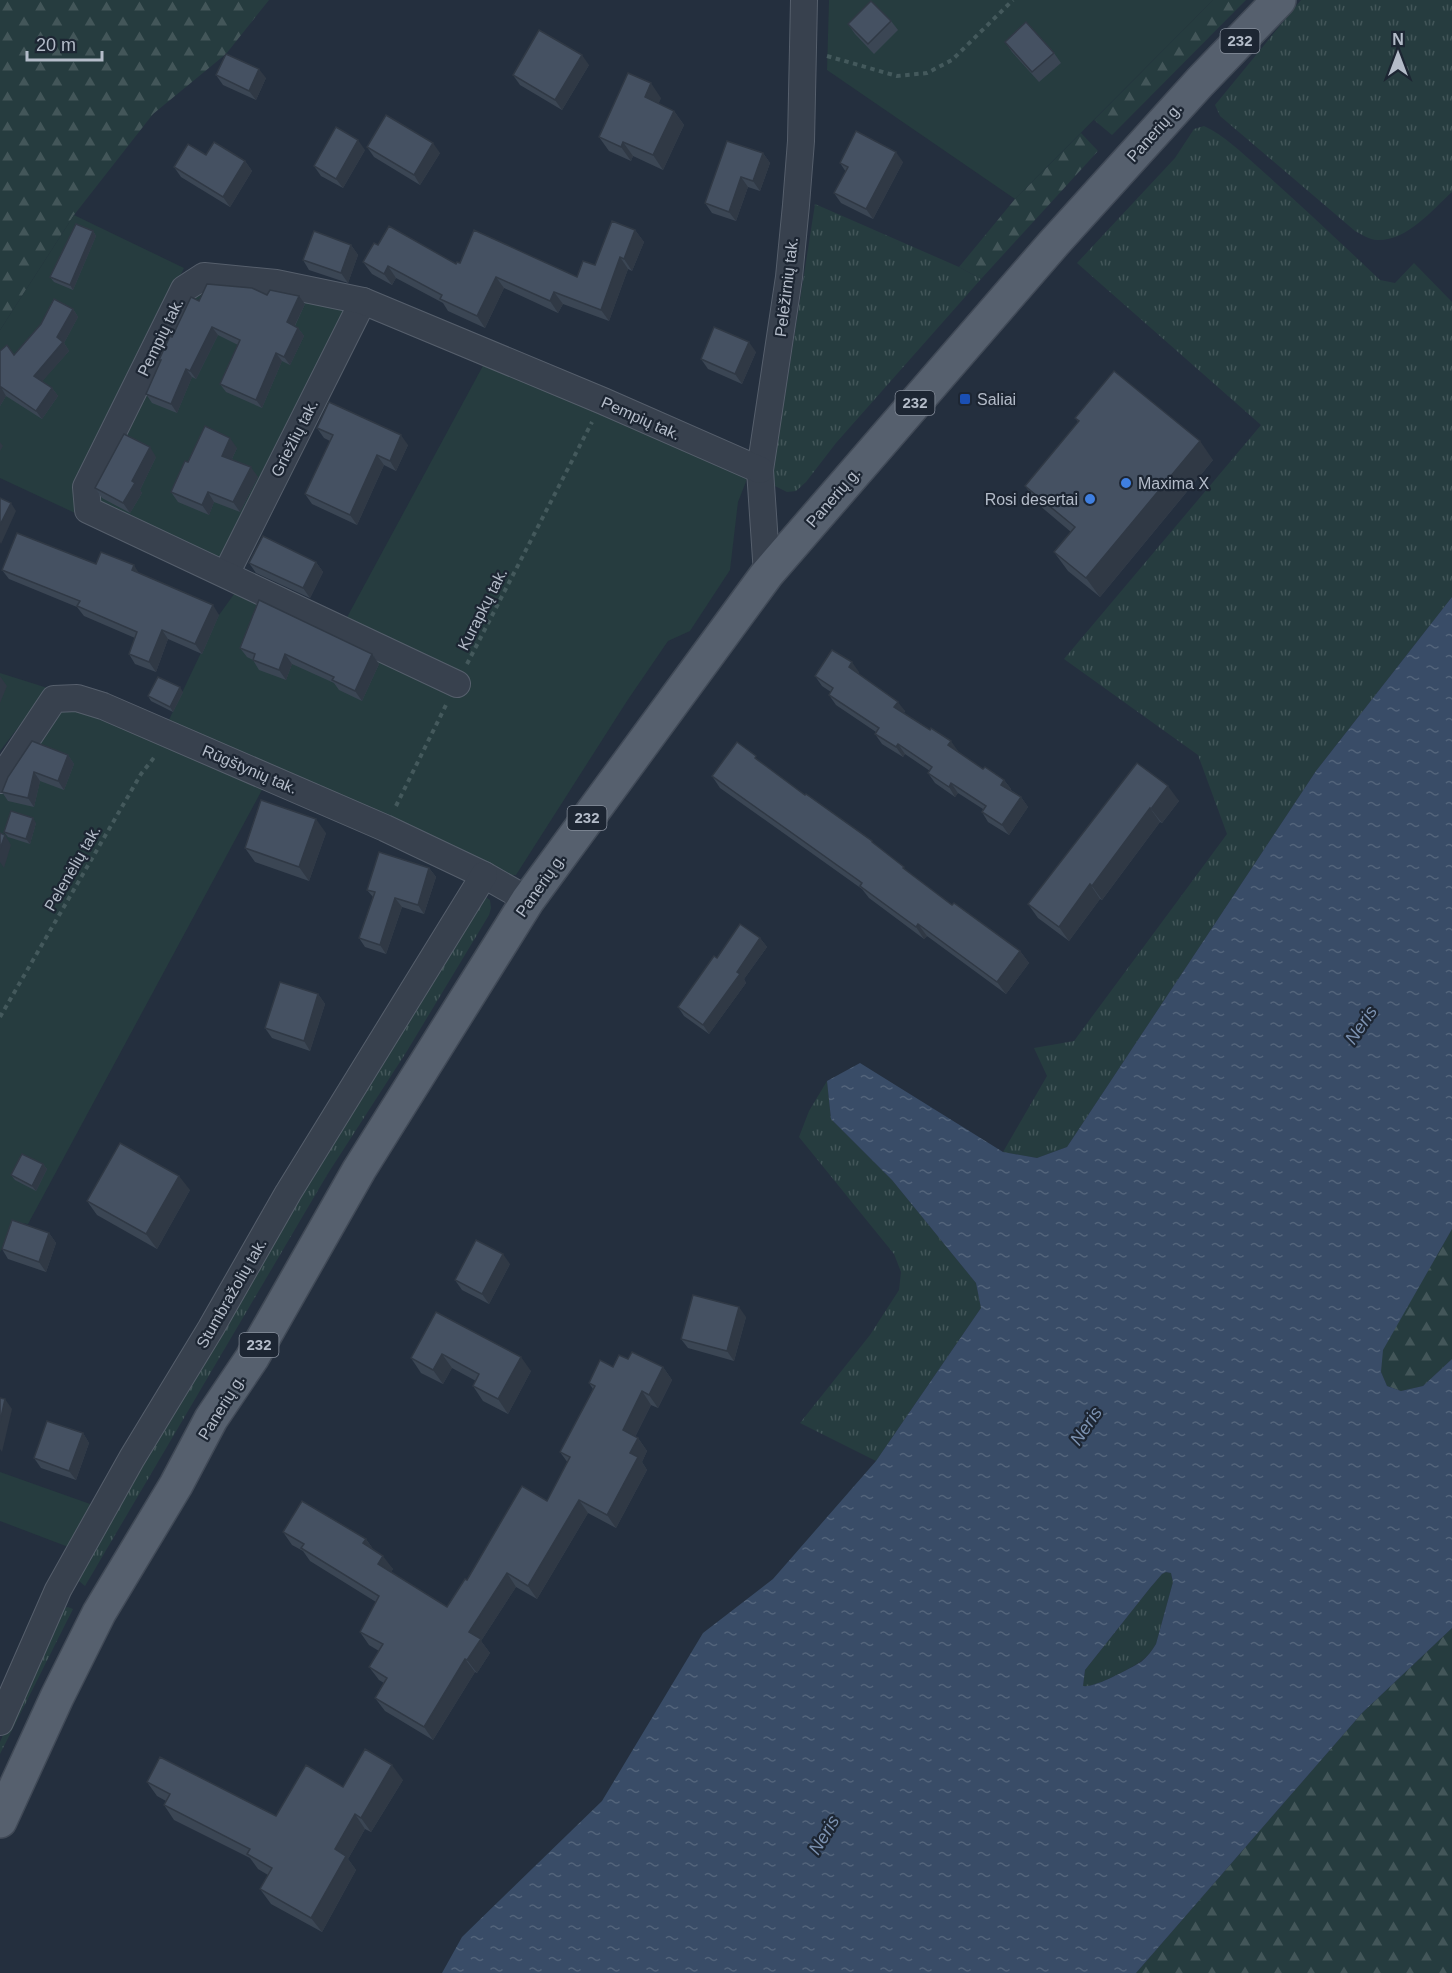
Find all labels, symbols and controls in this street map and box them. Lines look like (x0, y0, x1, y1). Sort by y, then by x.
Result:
scale bar (27, 24, 102, 62)
north arrow (1368, 24, 1428, 84)
road number: 232 (1220, 29, 1260, 53)
text: N (1392, 31, 1404, 48)
text: 20 m (36, 35, 76, 55)
street label: Panerių g. (1124, 100, 1185, 165)
street label: Pelėžirnių tak. (772, 236, 801, 338)
street label: Pempių tak. (134, 296, 187, 379)
road number: 232 (896, 391, 934, 415)
place label: Saliai (977, 391, 1016, 408)
marker: Saliai (958, 392, 972, 406)
street label: Pempių tak. (599, 394, 683, 443)
street label: Griežlių tak. (268, 397, 321, 480)
street label: Panerių g. (803, 464, 864, 530)
place label: Maxima X (1138, 475, 1209, 492)
marker: Maxima X (1119, 476, 1133, 490)
place label: Rosi desertai (985, 491, 1078, 508)
marker: Rosi desertai (1083, 492, 1097, 506)
street label: Kurapkų tak. (454, 565, 510, 653)
street label: Rūgštynių tak. (200, 742, 300, 797)
road number: 232 (568, 806, 606, 830)
street label: Pelenėlių tak. (41, 822, 104, 914)
street label: Panerių g. (513, 851, 568, 920)
water label: Neris (1341, 1002, 1381, 1048)
street label: Stumbražolių tak. (193, 1235, 270, 1351)
road number: 232 (240, 1333, 278, 1357)
street label: Panerių g. (195, 1372, 248, 1443)
water label: Neris (1066, 1403, 1106, 1449)
water label: Neris (805, 1812, 843, 1858)

